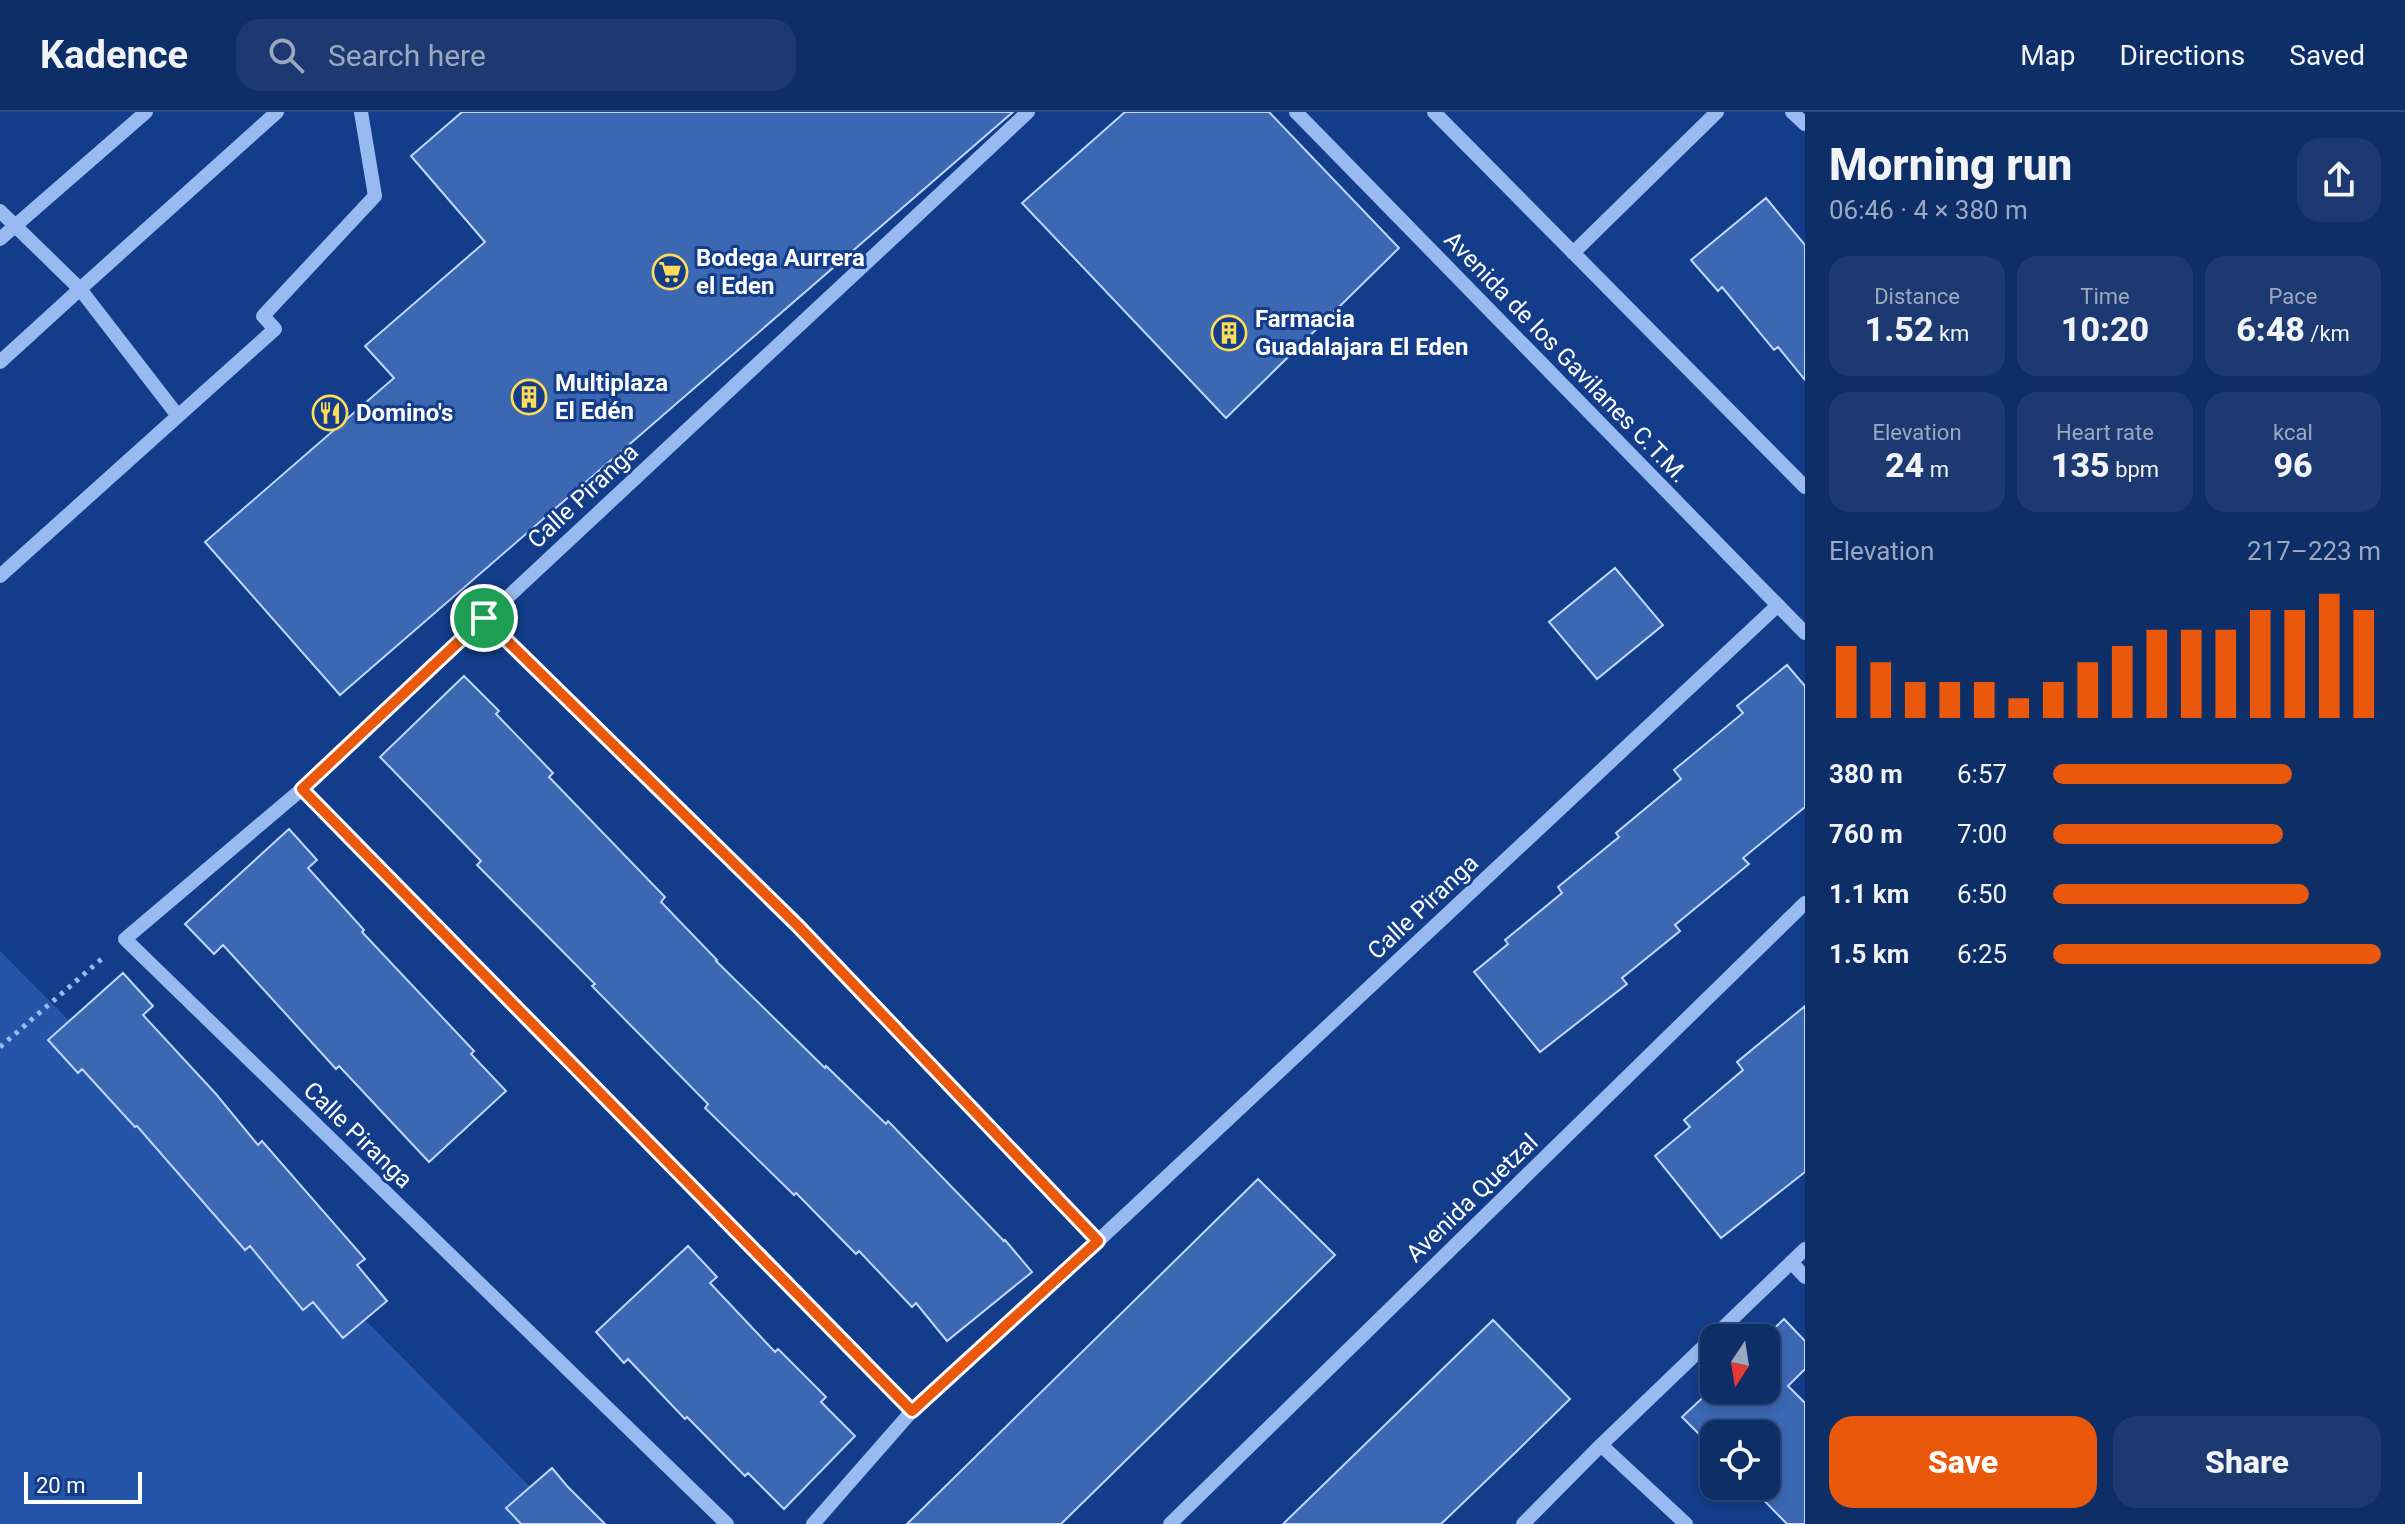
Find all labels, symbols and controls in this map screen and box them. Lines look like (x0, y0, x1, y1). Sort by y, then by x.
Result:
search box (236, 19, 796, 91)
text: Kadence (40, 33, 188, 77)
icon: search (264, 33, 308, 77)
text: Search here (328, 38, 486, 73)
text: Map (2020, 39, 2076, 72)
text: Directions (2120, 39, 2245, 72)
text: Saved (2289, 39, 2365, 72)
button: share (2297, 138, 2381, 222)
text: Morning run (1829, 139, 2072, 191)
text: 06:46 · 4 × 380 m (1829, 195, 2028, 225)
street label: Avenida de los Gavilanes C.T.M. (1438, 226, 1694, 488)
place label: Bodega Aurrera el Eden (696, 244, 865, 300)
supermarket icon: Bodega Aurrera el Eden (651, 253, 689, 291)
text: Distance (1874, 284, 1960, 309)
text: Time (2080, 284, 2130, 309)
text: Pace (2269, 284, 2317, 309)
place label: Farmacia Guadalajara El Eden (1255, 305, 1469, 361)
text: 1.52 (1865, 309, 1934, 349)
text: 10:20 (2061, 309, 2149, 349)
text: 6:48 (2236, 309, 2305, 349)
building icon: Farmacia Guadalajara El Eden (1210, 314, 1248, 352)
text: km (1934, 321, 1969, 346)
text: /km (2305, 321, 2350, 346)
place label: Multiplaza El Edén (555, 369, 668, 425)
building icon: Multiplaza El Edén (510, 378, 548, 416)
restaurant icon: Domino's (311, 394, 349, 432)
place label: Domino's (356, 399, 453, 427)
text: Elevation (1872, 420, 1962, 445)
text: Heart rate (2056, 420, 2154, 445)
text: kcal (2273, 420, 2313, 445)
street label: Calle Piranga (522, 438, 644, 554)
text: 24 (1885, 445, 1924, 485)
text: 135 (2051, 445, 2110, 485)
text: 96 (2273, 445, 2313, 485)
text: m (1924, 457, 1949, 482)
text: bpm (2110, 457, 2159, 482)
text: Elevation (1829, 536, 1934, 566)
text: 217–223 m (2247, 536, 2381, 566)
pin (450, 584, 518, 652)
icon: arrive (462, 596, 506, 640)
text: 380 m (1829, 759, 1903, 789)
text: 6:57 (1957, 759, 2007, 789)
text: 760 m (1829, 819, 1903, 849)
text: 7:00 (1957, 819, 2007, 849)
street label: Calle Piranga (1362, 849, 1484, 965)
text: 1.1 km (1829, 879, 1909, 909)
text: 6:50 (1957, 879, 2007, 909)
text: 1.5 km (1829, 939, 1909, 969)
text: 6:25 (1957, 939, 2007, 969)
street label: Calle Piranga (298, 1076, 418, 1194)
street label: Avenida Quetzal (1400, 1128, 1544, 1268)
north arrow (1700, 1324, 1780, 1404)
map controls (1700, 1324, 1780, 1500)
button: Save (1829, 1416, 2097, 1508)
button: Share (2113, 1416, 2381, 1508)
button: locate (1700, 1420, 1780, 1500)
scale bar (24, 1468, 142, 1504)
text: 20 m (36, 1473, 85, 1498)

